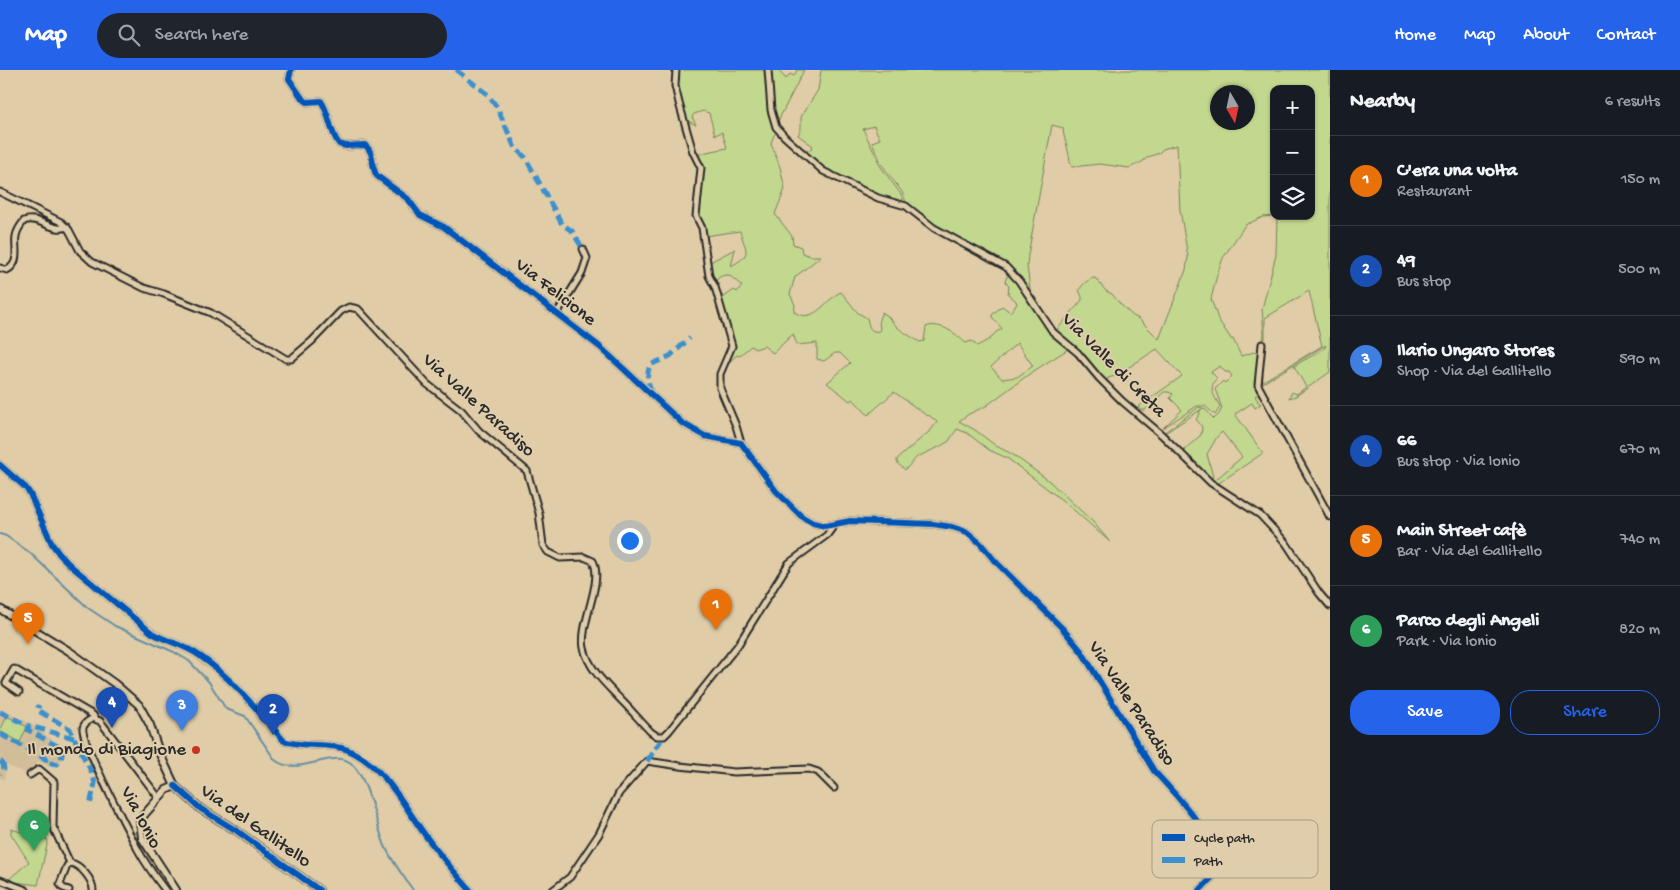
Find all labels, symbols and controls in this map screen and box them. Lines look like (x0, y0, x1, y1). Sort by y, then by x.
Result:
search box (97, 13, 447, 58)
text: Map (25, 21, 67, 50)
icon: search (115, 21, 143, 49)
text: Search here (155, 24, 248, 47)
text: Home (1394, 25, 1436, 46)
text: Map (1464, 25, 1495, 46)
text: About (1523, 25, 1569, 46)
text: Contact (1597, 25, 1655, 46)
north arrow (1210, 85, 1255, 130)
map controls (1270, 85, 1315, 220)
button: + (1270, 85, 1315, 130)
text: Nearby (1350, 90, 1415, 115)
text: 6 results (1605, 93, 1660, 112)
button: − (1270, 130, 1315, 175)
text: C'era una volta (1397, 160, 1517, 183)
text: 1 (1363, 171, 1369, 190)
text: 150 m (1621, 171, 1660, 190)
button: layers (1270, 175, 1315, 220)
text: Restaurant (1397, 183, 1471, 202)
text: 49 (1397, 250, 1416, 273)
street label: Via Felicione (509, 254, 600, 332)
text: 2 (1362, 261, 1370, 280)
text: 500 m (1618, 261, 1660, 280)
text: Bus stop (1397, 273, 1451, 292)
street label: Via Valle di Creta (1055, 308, 1171, 424)
text: Ilario Ungaro Stores (1397, 340, 1554, 363)
street label: Via Valle Paradiso (416, 349, 539, 463)
text: 3 (1362, 351, 1370, 370)
text: 590 m (1619, 351, 1660, 370)
text: Shop · Via del Gallitello (1397, 363, 1551, 382)
text: 66 (1397, 430, 1416, 453)
text: 4 (1362, 441, 1370, 460)
text: 670 m (1619, 441, 1660, 460)
text: Bus stop · Via Ionio (1397, 453, 1520, 472)
text: Main Street cafè (1397, 520, 1526, 543)
your location (617, 528, 643, 554)
text: 5 (1362, 531, 1370, 550)
text: 740 m (1620, 531, 1660, 550)
text: Bar · Via del Gallitello (1397, 543, 1542, 562)
pin: 1 (700, 589, 732, 630)
pin: 5 (12, 603, 44, 644)
text: Parco degli Angeli (1397, 610, 1539, 633)
text: 6 (1362, 621, 1370, 640)
text: 820 m (1619, 621, 1660, 640)
text: Park · Via Ionio (1397, 633, 1497, 652)
street label: Via Valle Paradiso (1082, 637, 1180, 771)
pin: 4 (96, 687, 128, 728)
pin: 3 (166, 690, 198, 731)
button: Save (1350, 690, 1500, 735)
button: Share (1510, 690, 1660, 735)
pin: 2 (257, 694, 289, 735)
place label: Il mondo di Biagione (27, 739, 186, 762)
marker: Il mondo di Biagione (190, 744, 202, 756)
street label: Via del Gallitello (194, 780, 315, 874)
street label: Via Ionio (114, 782, 166, 853)
pin: 6 (18, 810, 50, 851)
legend (1152, 820, 1318, 878)
text: Cycle path (1194, 831, 1255, 848)
text: Path (1193, 854, 1223, 871)

